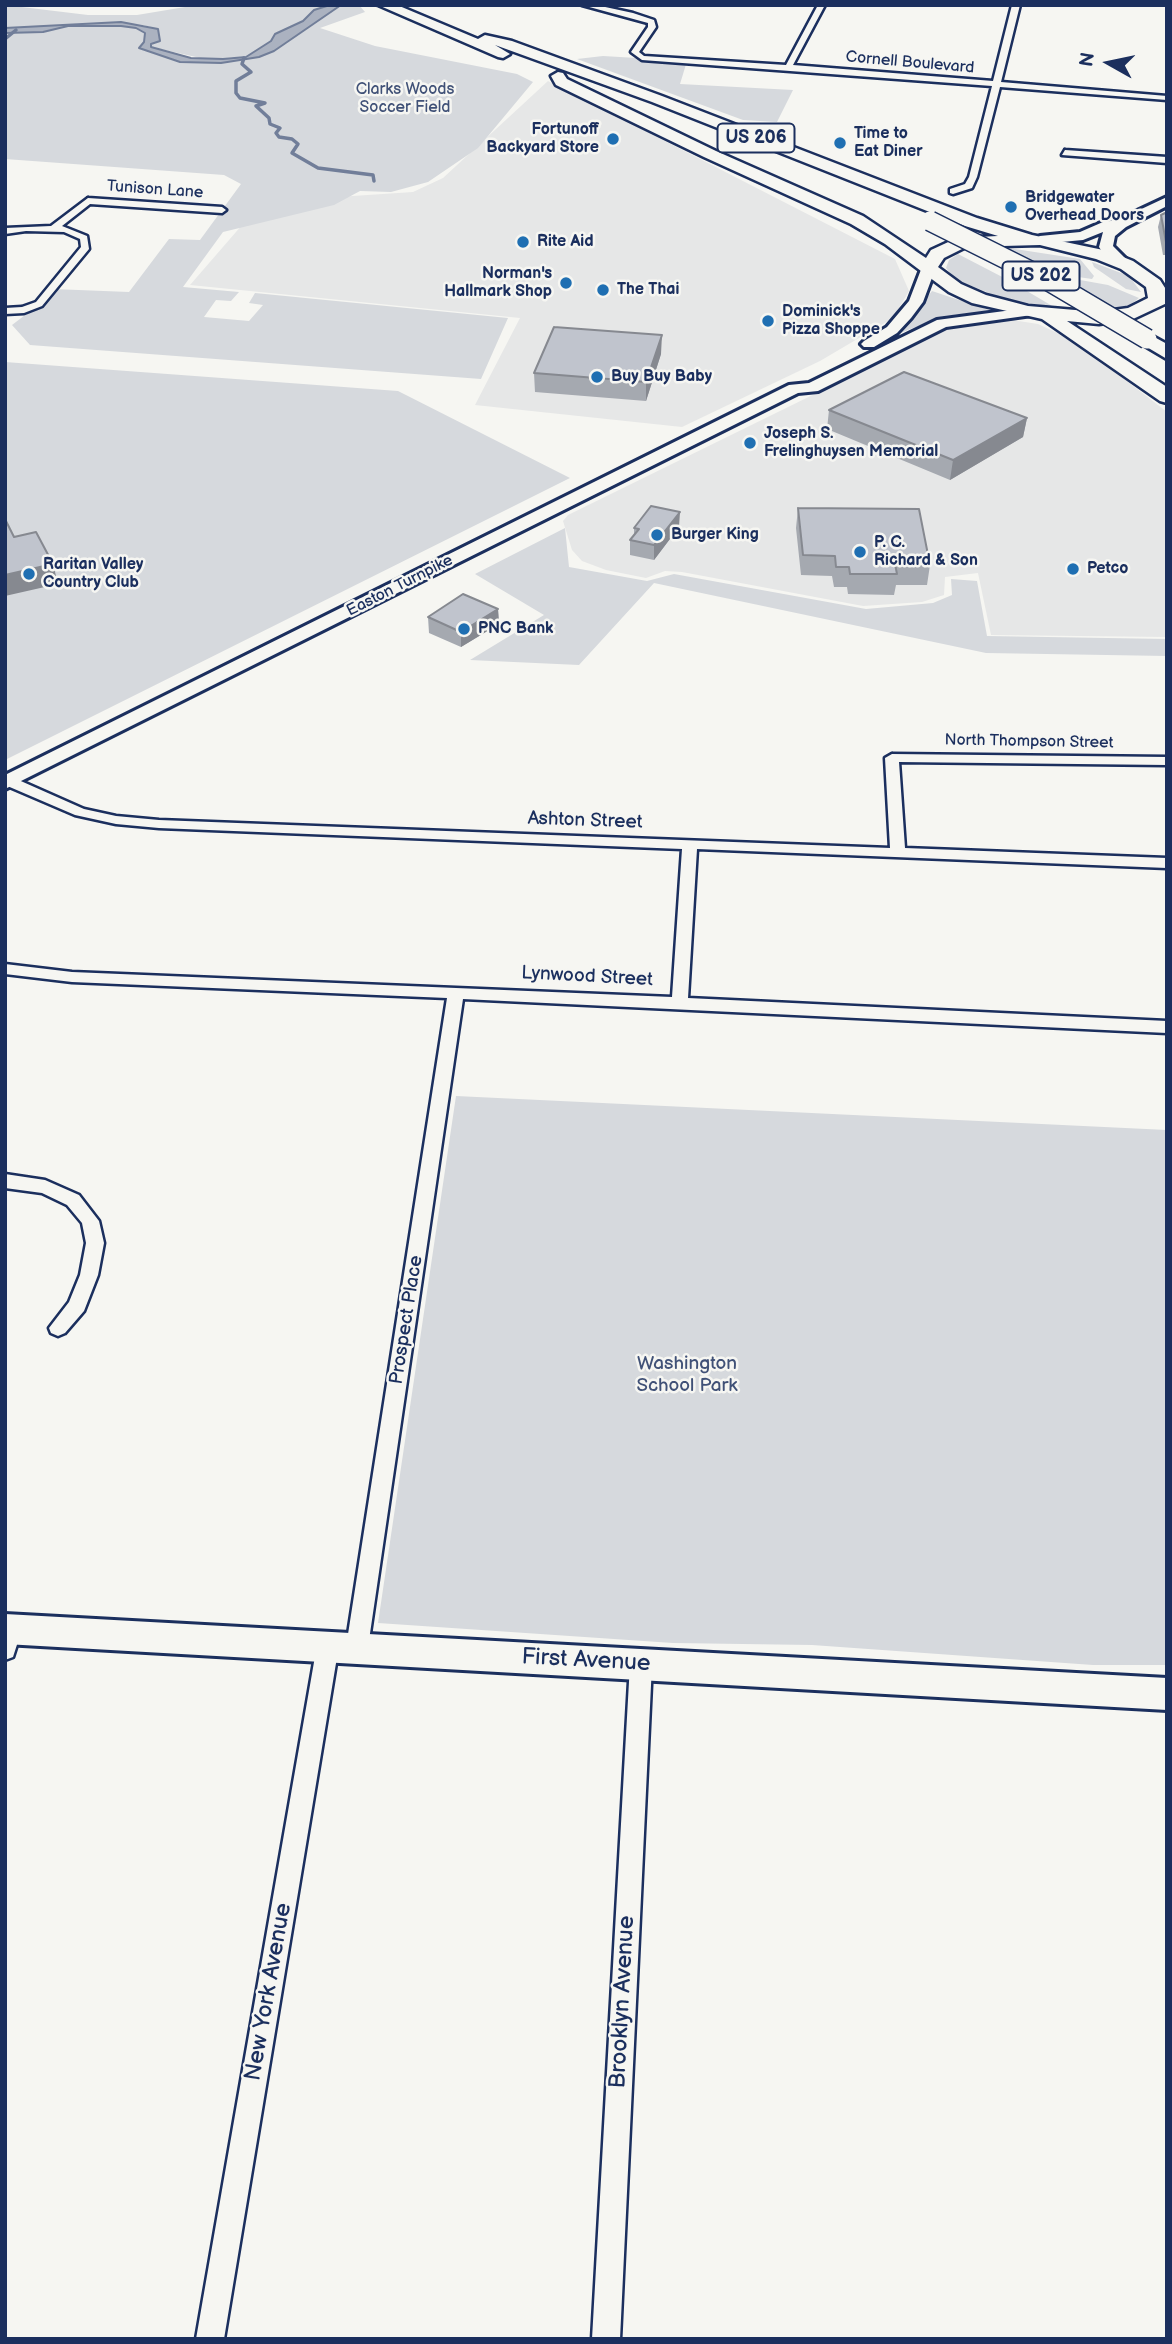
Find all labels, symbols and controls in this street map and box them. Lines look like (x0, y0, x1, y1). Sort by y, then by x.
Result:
north arrow (1074, 28, 1144, 98)
street label: Cornell Boulevard (845, 48, 975, 78)
text: N (1075, 51, 1100, 68)
park label: Clarks Woods Soccer Field (356, 80, 454, 118)
place label: Fortunoff Backyard Store (486, 120, 599, 158)
road number: US 206 (718, 124, 794, 153)
place label: Time to Eat Diner (854, 124, 923, 162)
marker: Fortunoff Backyard Store (605, 131, 621, 147)
marker: Time to Eat Diner (832, 135, 848, 151)
street label: Tunison Lane (106, 177, 204, 203)
place label: Bridgewater Overhead Doors (1025, 188, 1144, 226)
marker: Bridgewater Overhead Doors (1003, 199, 1019, 215)
place label: Rite Aid (537, 232, 594, 252)
marker: Rite Aid (515, 234, 531, 250)
road number: US 202 (1002, 262, 1080, 290)
place label: Norman's Hallmark Shop (444, 264, 552, 302)
marker: Norman's Hallmark Shop (558, 275, 574, 291)
place label: The Thai (617, 280, 679, 300)
marker: The Thai (595, 282, 611, 298)
place label: Dominick's Pizza Shoppe (782, 302, 880, 340)
marker: Dominick's Pizza Shoppe (760, 313, 776, 329)
place label: Buy Buy Baby (611, 367, 712, 387)
marker: Buy Buy Baby (589, 369, 605, 385)
place label: Joseph S. Frelinghuysen Memorial (764, 424, 938, 462)
marker: Joseph S. Frelinghuysen Memorial (742, 435, 758, 451)
place label: Burger King (671, 525, 759, 545)
marker: Burger King (649, 527, 665, 543)
place label: P. C. Richard & Son (874, 533, 978, 571)
marker: P. C. Richard & Son (852, 544, 868, 560)
street label: Easton Turnpike (344, 551, 456, 621)
place label: Raritan Valley Country Club (43, 555, 143, 593)
place label: Petco (1087, 559, 1128, 579)
marker: Petco (1065, 561, 1081, 577)
marker: Raritan Valley Country Club (21, 566, 37, 582)
place label: PNC Bank (478, 619, 553, 639)
marker: PNC Bank (456, 621, 472, 637)
street label: North Thompson Street (944, 731, 1114, 753)
street label: Ashton Street (527, 808, 643, 834)
street label: Lynwood Street (521, 962, 653, 992)
street label: Prospect Place (386, 1254, 428, 1386)
park label: Washington School Park (636, 1353, 738, 1397)
street label: First Avenue (521, 1644, 651, 1678)
street label: New York Avenue (240, 1901, 298, 2083)
street label: Brooklyn Avenue (605, 1915, 641, 2089)

